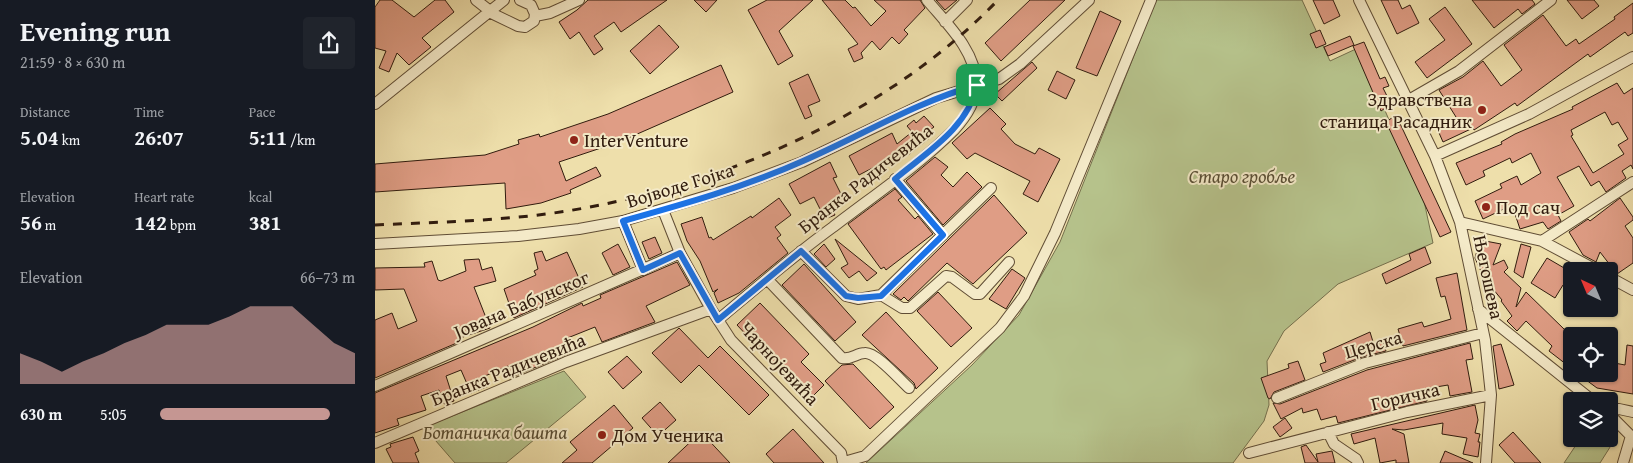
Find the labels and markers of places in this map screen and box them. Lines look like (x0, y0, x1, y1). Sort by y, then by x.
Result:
pin (956, 64, 998, 106)
place label: Здравствена станица Расадник (1320, 85, 1472, 135)
marker: Здравствена станица Расадник (1476, 104, 1488, 116)
place label: InterVenture (584, 126, 688, 154)
marker: InterVenture (568, 134, 580, 146)
place label: Под сач (1496, 193, 1560, 221)
marker: Под сач (1480, 201, 1492, 213)
place label: Дом Ученика (611, 421, 724, 449)
marker: Дом Ученика (596, 429, 608, 441)

